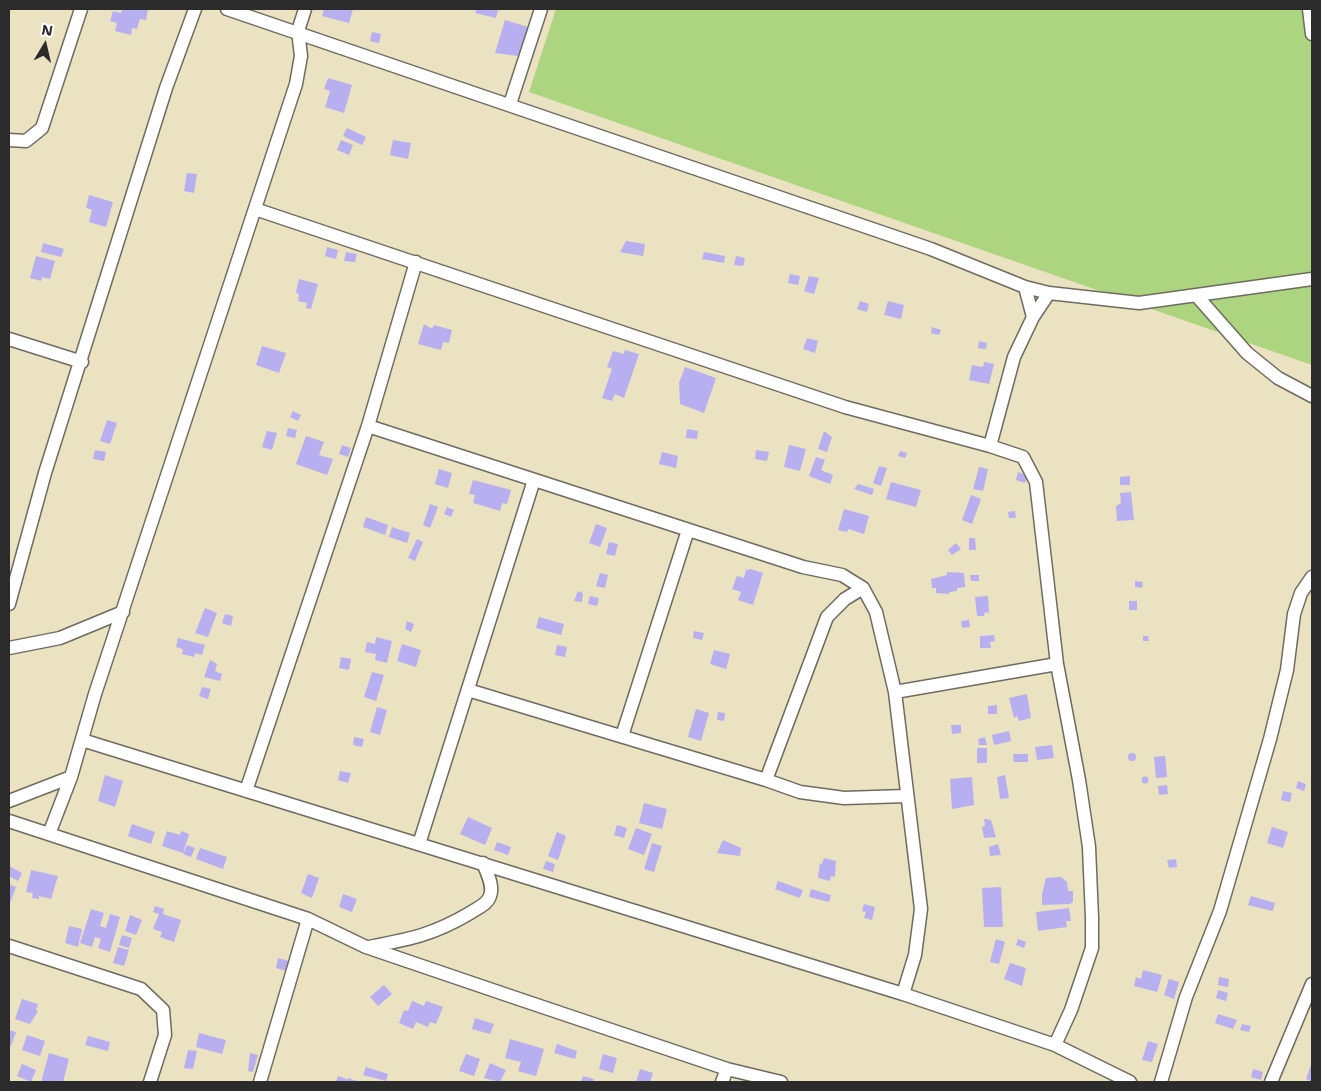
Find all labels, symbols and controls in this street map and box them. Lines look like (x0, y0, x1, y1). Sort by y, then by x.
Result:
north arrow (20, 20, 70, 70)
text: N (40, 20, 54, 40)

